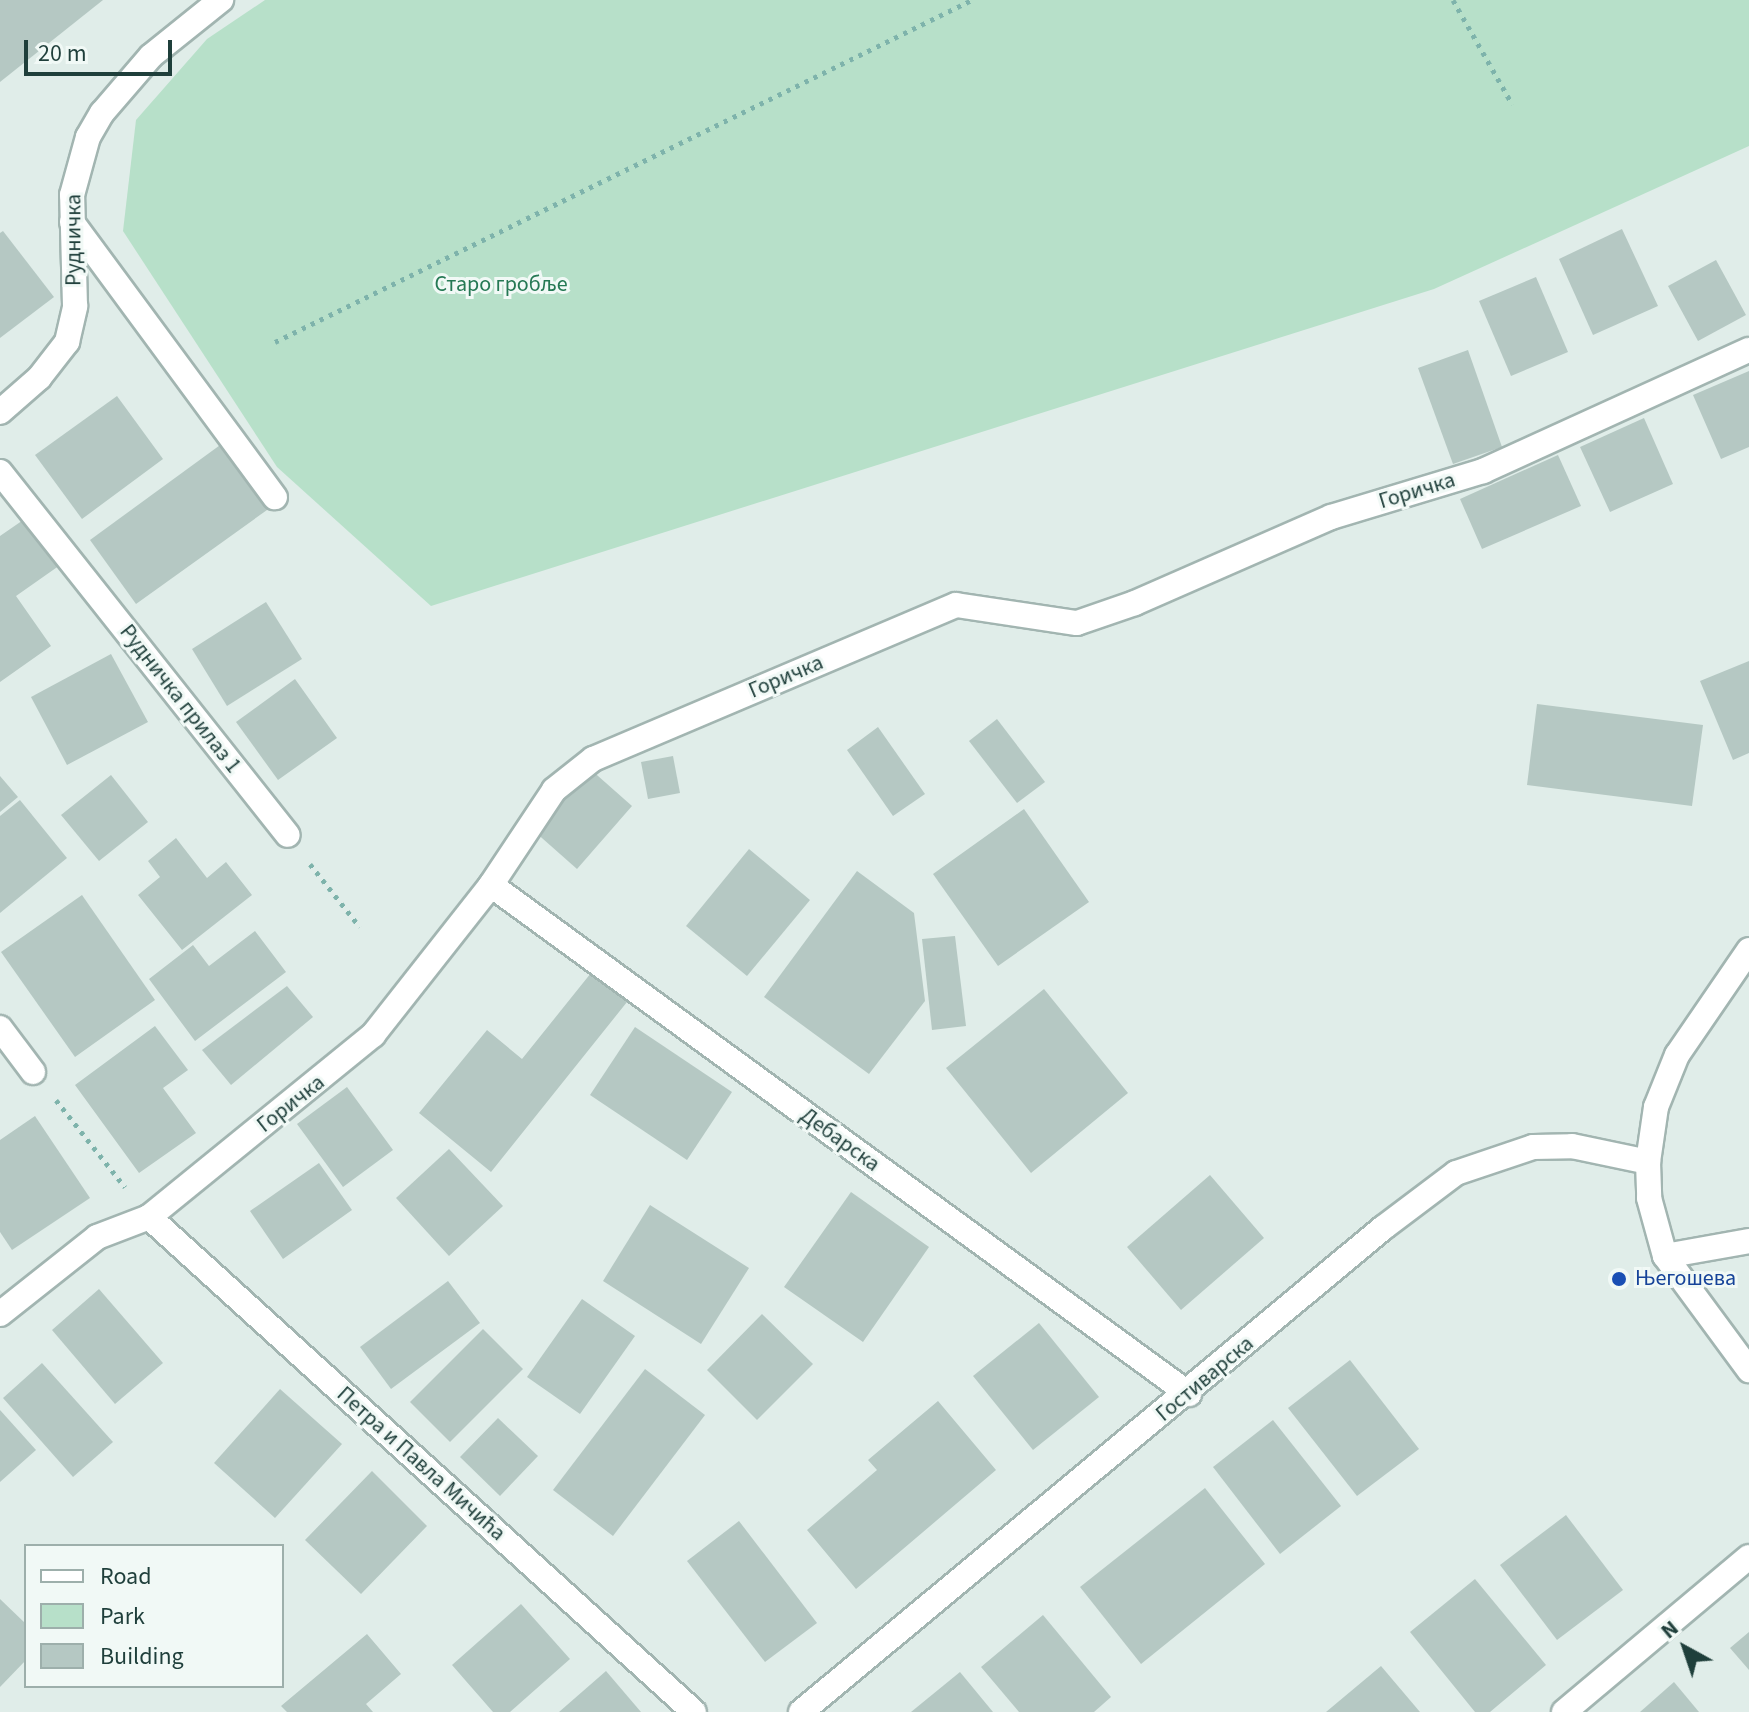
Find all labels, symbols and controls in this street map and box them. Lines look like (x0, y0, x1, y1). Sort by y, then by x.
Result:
scale bar (28, 24, 176, 74)
text: 20 m (38, 36, 87, 71)
street label: Рудничка (61, 194, 87, 286)
park label: Старо гробље (434, 272, 568, 298)
street label: Горичка (1376, 467, 1458, 515)
street label: Рудничка прилаз 1 (114, 619, 246, 779)
street label: Горичка (745, 650, 827, 704)
street label: Горичка (252, 1070, 330, 1138)
street label: Дебарска (795, 1102, 885, 1178)
place label: Његошева (1635, 1266, 1736, 1292)
marker: Његошева (1610, 1270, 1628, 1288)
street label: Гостиварска (1151, 1331, 1259, 1427)
street label: Петра и Павла Мичића (331, 1381, 511, 1547)
legend (24, 1544, 284, 1688)
text: Road (100, 1559, 152, 1594)
text: Park (100, 1599, 145, 1634)
north arrow (1645, 1608, 1725, 1688)
text: N (1654, 1613, 1685, 1647)
text: Building (100, 1639, 184, 1674)

